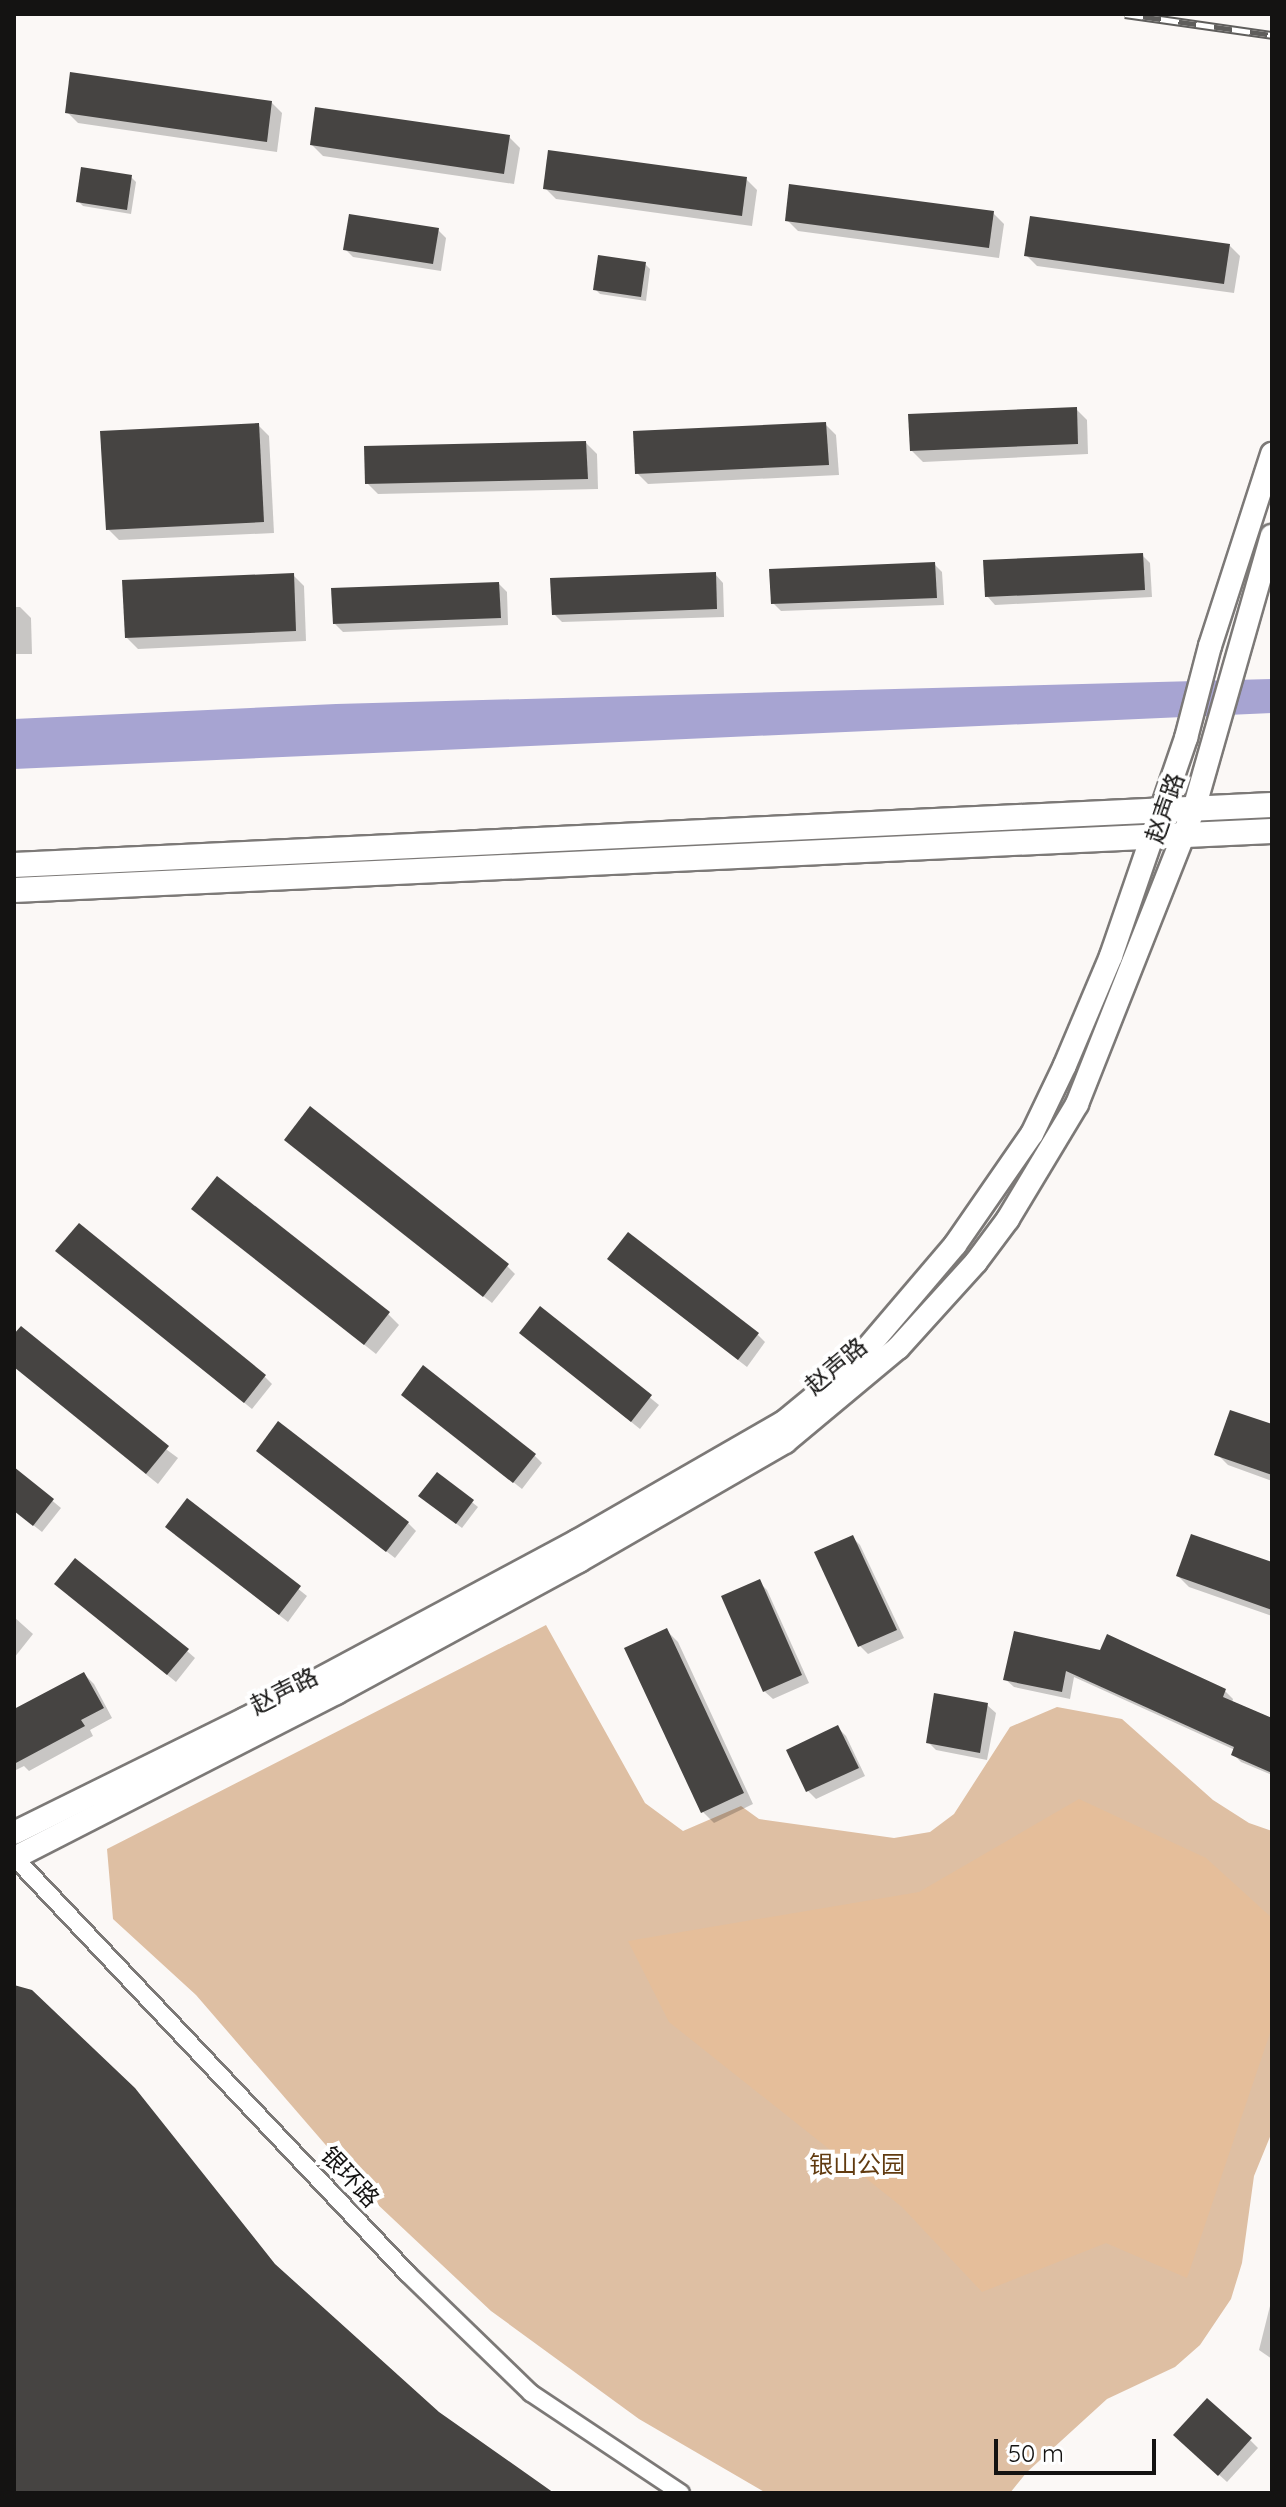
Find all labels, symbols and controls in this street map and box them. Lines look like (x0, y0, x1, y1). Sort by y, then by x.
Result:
street label: 赵声路 (1140, 769, 1190, 847)
street label: 赵声路 (799, 1332, 873, 1400)
street label: 赵声路 (245, 1662, 323, 1720)
street label: 银环路 (315, 2141, 385, 2213)
park label: 银山公园 (809, 2151, 905, 2179)
scale bar (998, 2423, 1160, 2473)
text: 50 m (1008, 2438, 1064, 2468)

